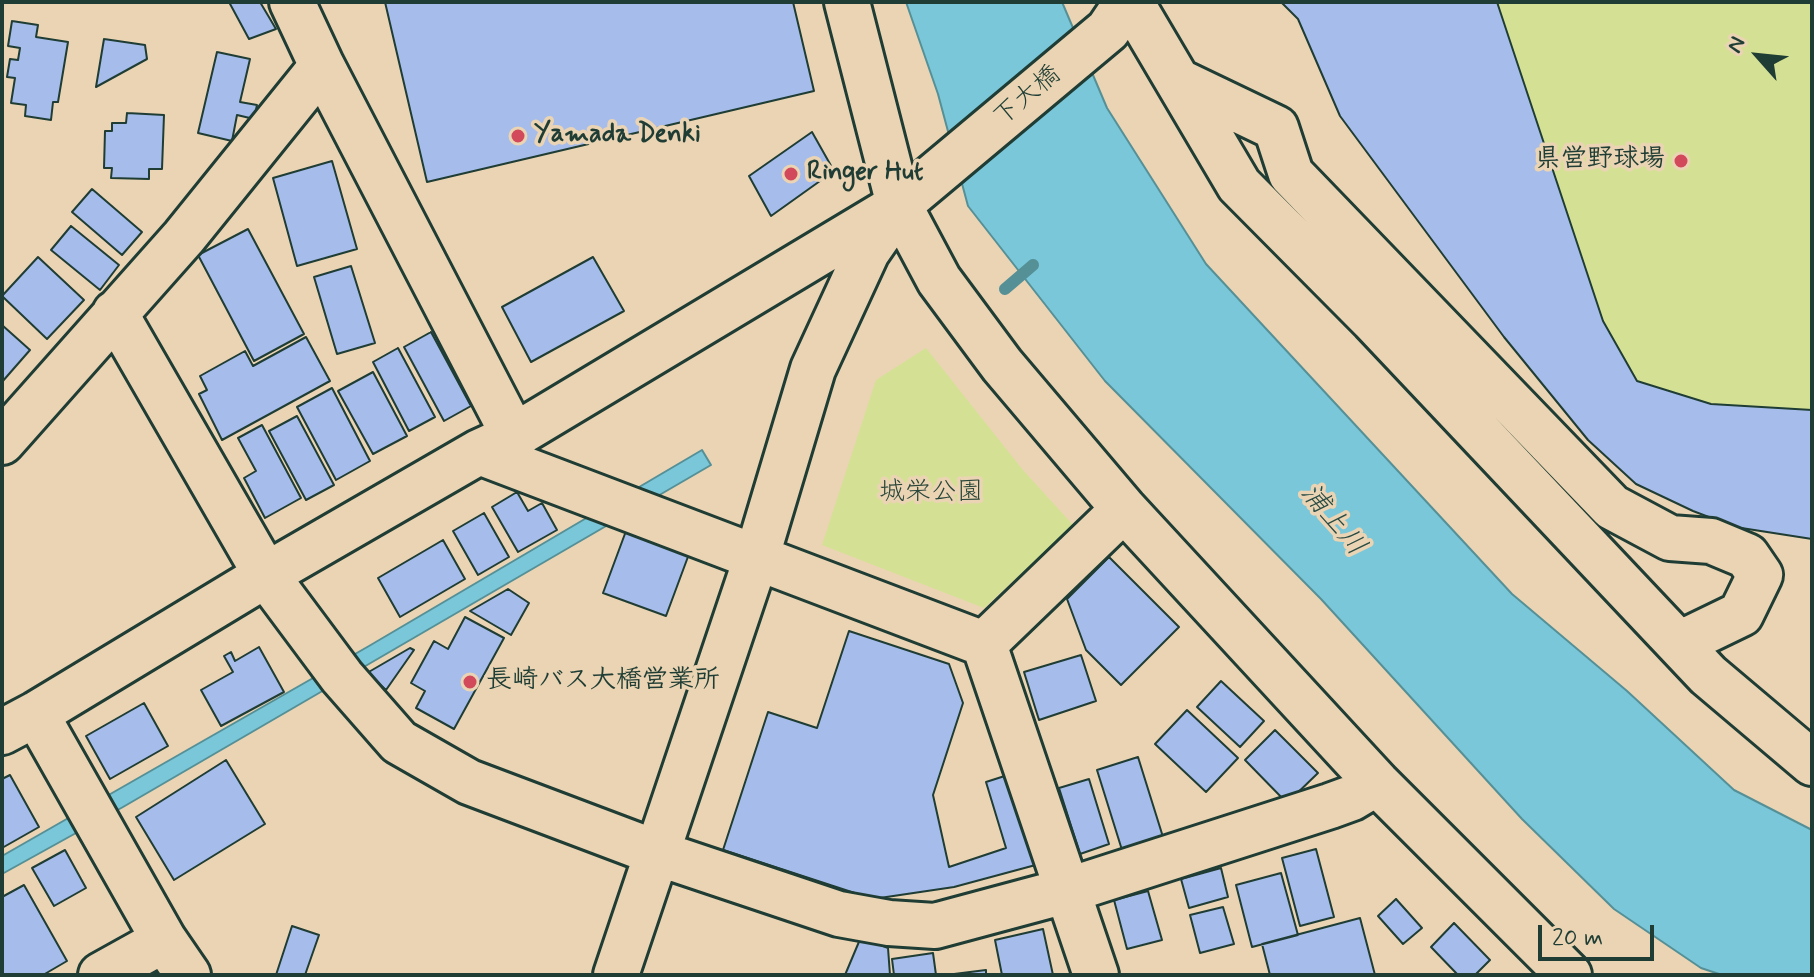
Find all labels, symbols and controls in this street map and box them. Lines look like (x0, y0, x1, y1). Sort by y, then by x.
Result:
north arrow (1718, 16, 1798, 96)
text: N (1721, 32, 1752, 58)
street label: 下大橋 (988, 60, 1068, 134)
place label: Yamada Denki (534, 120, 701, 152)
marker: Yamada Denki (509, 127, 527, 145)
place label: 県営野球場 (1535, 145, 1665, 177)
marker: 県営野球場 (1672, 152, 1690, 170)
place label: Ringer Hut (807, 158, 923, 190)
marker: Ringer Hut (782, 165, 800, 183)
park label: 城栄公園 (879, 478, 983, 510)
water label: 浦上川 (1292, 478, 1372, 564)
place label: 長崎バス大橋営業所 (486, 666, 720, 698)
marker: 長崎バス大橋営業所 (461, 673, 479, 691)
scale bar (1542, 909, 1658, 959)
text: 20 m (1552, 923, 1603, 954)

